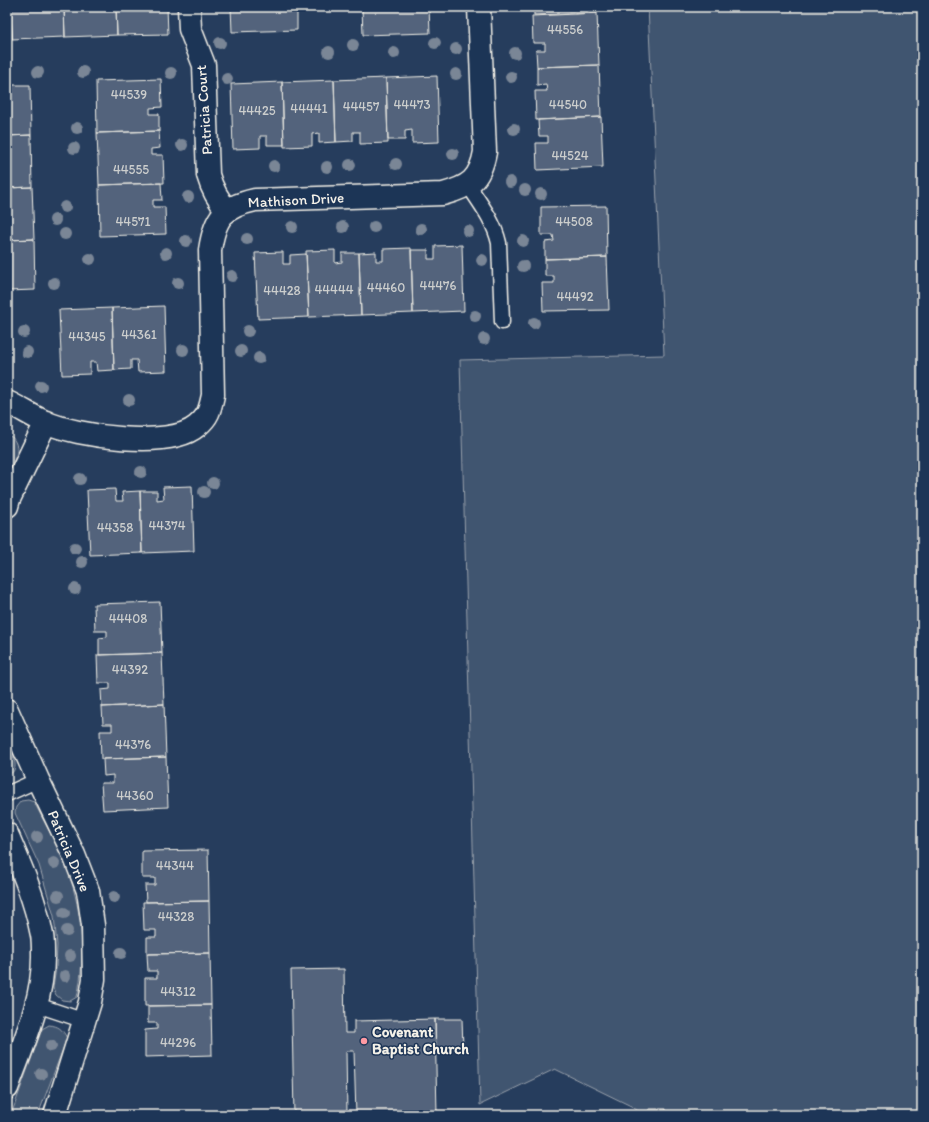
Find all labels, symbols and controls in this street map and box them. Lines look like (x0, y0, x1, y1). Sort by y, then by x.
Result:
house number: 44556 (547, 22, 583, 37)
street label: Patricia Court (192, 64, 216, 156)
house number: 44539 (111, 87, 147, 102)
house number: 44473 (394, 97, 430, 112)
house number: 44540 (549, 97, 587, 112)
house number: 44457 (343, 99, 380, 114)
house number: 44441 (290, 101, 328, 116)
house number: 44425 (238, 103, 276, 118)
house number: 44524 (551, 148, 589, 163)
house number: 44555 (113, 162, 149, 177)
street label: Mathison Drive (247, 188, 345, 212)
house number: 44571 (116, 214, 150, 229)
house number: 44508 (555, 214, 593, 229)
house number: 44476 (420, 278, 457, 293)
house number: 44460 (367, 280, 405, 295)
house number: 44444 (314, 282, 354, 297)
house number: 44428 (263, 283, 301, 298)
house number: 44492 (556, 289, 594, 304)
house number: 44361 (121, 327, 157, 342)
house number: 44345 (68, 329, 106, 344)
house number: 44374 (149, 518, 186, 533)
house number: 44358 (97, 520, 133, 535)
house number: 44408 (109, 611, 147, 626)
house number: 44392 (112, 662, 148, 677)
house number: 44376 (115, 737, 151, 752)
house number: 44360 (116, 788, 154, 803)
street label: Patricia Drive (44, 807, 94, 895)
house number: 44344 (156, 858, 194, 873)
house number: 44328 (158, 909, 194, 924)
house number: 44312 (160, 984, 196, 999)
place label: Covenant Baptist Church (372, 1023, 469, 1059)
house number: 44296 (160, 1035, 196, 1050)
marker: Covenant Baptist Church (359, 1036, 369, 1046)

